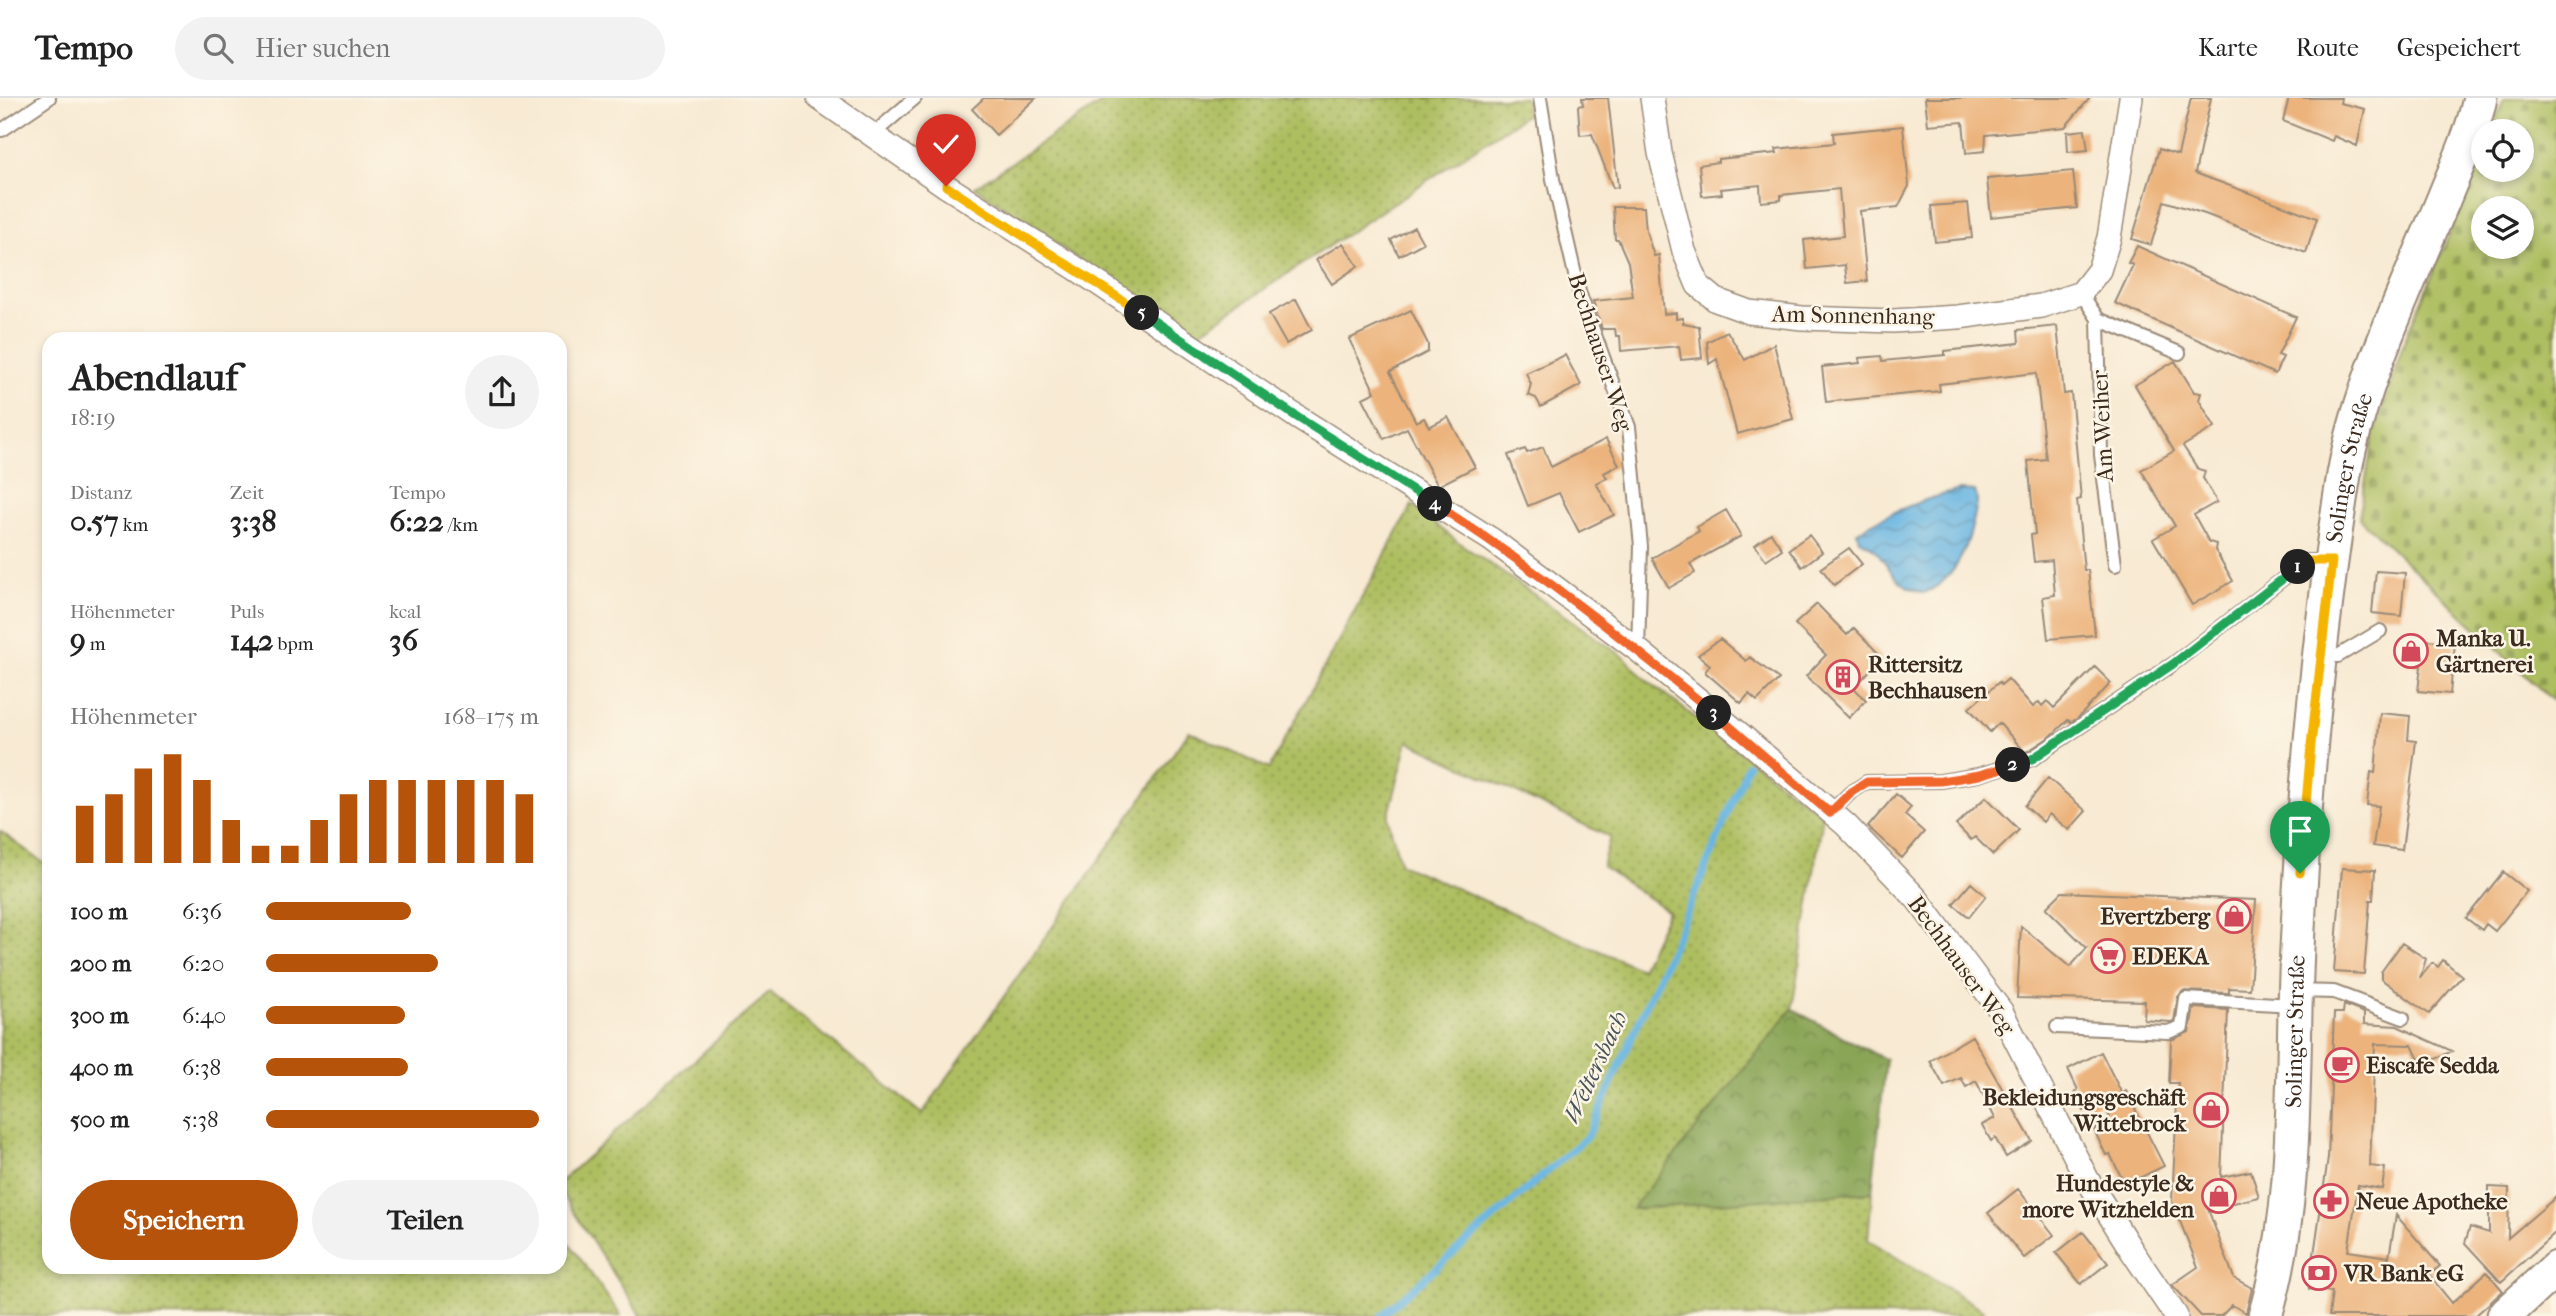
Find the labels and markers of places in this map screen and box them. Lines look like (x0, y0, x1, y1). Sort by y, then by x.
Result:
pin (916, 114, 976, 186)
pin: 5 (1124, 296, 1160, 330)
pin: 4 (1418, 486, 1452, 522)
pin: 1 (2280, 550, 2316, 584)
place label: Manka U. Gärtnerei (2436, 625, 2534, 678)
shop icon: Manka U. Gärtnerei (2392, 632, 2430, 670)
place label: Rittersitz Bechhausen (1868, 651, 1988, 704)
building icon: Rittersitz Bechhausen (1824, 658, 1862, 696)
pin: 3 (1696, 696, 1732, 730)
pin: 2 (1996, 748, 2030, 782)
pin (2270, 801, 2330, 873)
shop icon: Evertzberg (2215, 897, 2253, 935)
place label: Evertzberg (2100, 903, 2211, 930)
supermarket icon: EDEKA (2089, 937, 2127, 975)
place label: EDEKA (2132, 943, 2210, 970)
cafe icon: Eiscafe Sedda (2323, 1046, 2361, 1084)
place label: Eiscafe Sedda (2366, 1052, 2500, 1079)
place label: Bekleidungsgeschäft Wittebrock (1983, 1084, 2187, 1137)
shop icon: Bekleidungsgeschäft Wittebrock (2192, 1091, 2230, 1129)
place label: Hundestyle & more Witzhelden (2022, 1170, 2195, 1223)
shop icon: Hundestyle & more Witzhelden (2200, 1177, 2238, 1215)
pharmacy icon: Neue Apotheke (2312, 1182, 2350, 1220)
place label: Neue Apotheke (2356, 1188, 2508, 1215)
bank icon: VR Bank eG (2300, 1254, 2338, 1292)
place label: VR Bank eG (2343, 1260, 2464, 1287)

